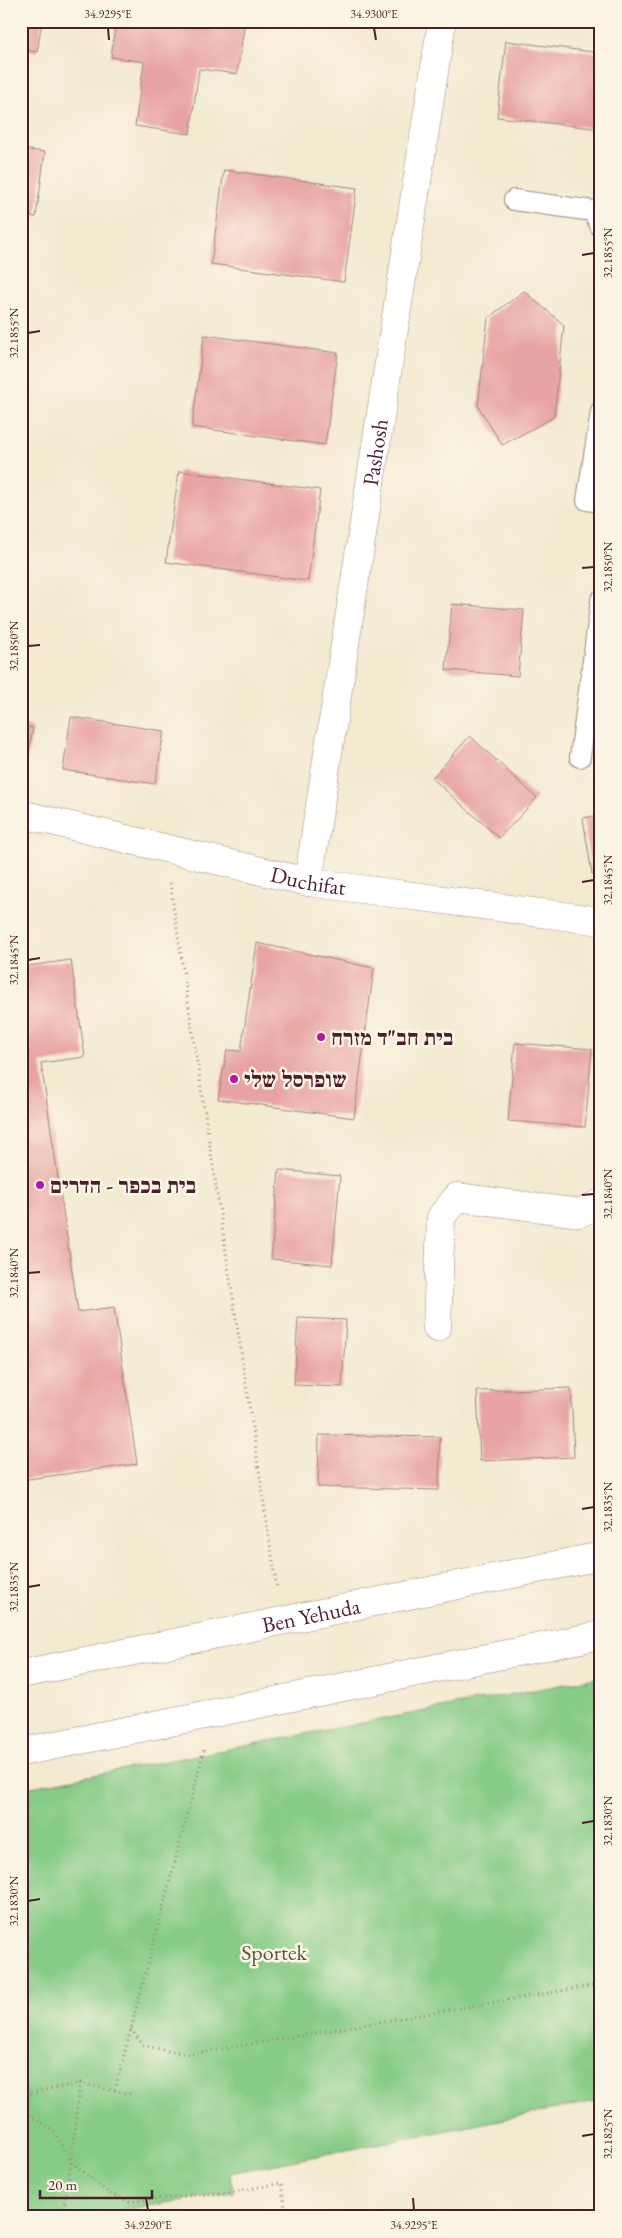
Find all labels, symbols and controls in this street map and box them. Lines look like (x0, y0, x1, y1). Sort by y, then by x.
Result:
text: 34.9295°E (84, 6, 132, 22)
text: 34.9300°E (350, 6, 398, 22)
text: 32.1855°N (600, 227, 616, 278)
text: 32.1855°N (6, 307, 22, 358)
street label: Pashosh (356, 417, 395, 488)
text: 32.1850°N (600, 541, 616, 592)
text: 32.1850°N (6, 620, 22, 671)
text: 32.1845°N (600, 854, 616, 905)
street label: Duchifat (268, 860, 348, 902)
text: 32.1845°N (6, 934, 22, 985)
place label: בית חב"ד מזרח (331, 1023, 454, 1052)
marker: בית חב"ד מזרח (315, 1031, 327, 1043)
place label: שופרסל שלי (244, 1065, 347, 1094)
marker: שופרסל שלי (228, 1073, 240, 1085)
text: 32.1840°N (600, 1168, 616, 1219)
place label: בית בכפר - הדרים (50, 1171, 196, 1200)
marker: בית בכפר - הדרים (34, 1179, 46, 1191)
text: 32.1840°N (6, 1247, 22, 1298)
text: 32.1835°N (600, 1481, 616, 1532)
text: 32.1835°N (6, 1561, 22, 1612)
street label: Ben Yehuda (259, 1591, 363, 1640)
text: 32.1830°N (600, 1795, 616, 1846)
text: 32.1830°N (6, 1875, 22, 1926)
park label: Sportek (241, 1938, 308, 1967)
text: 32.1825°N (600, 2108, 616, 2159)
scale bar (40, 2168, 152, 2200)
text: 20 m (48, 2175, 77, 2194)
text: 34.9290°E (124, 2217, 172, 2233)
text: 34.9295°E (390, 2217, 438, 2233)

